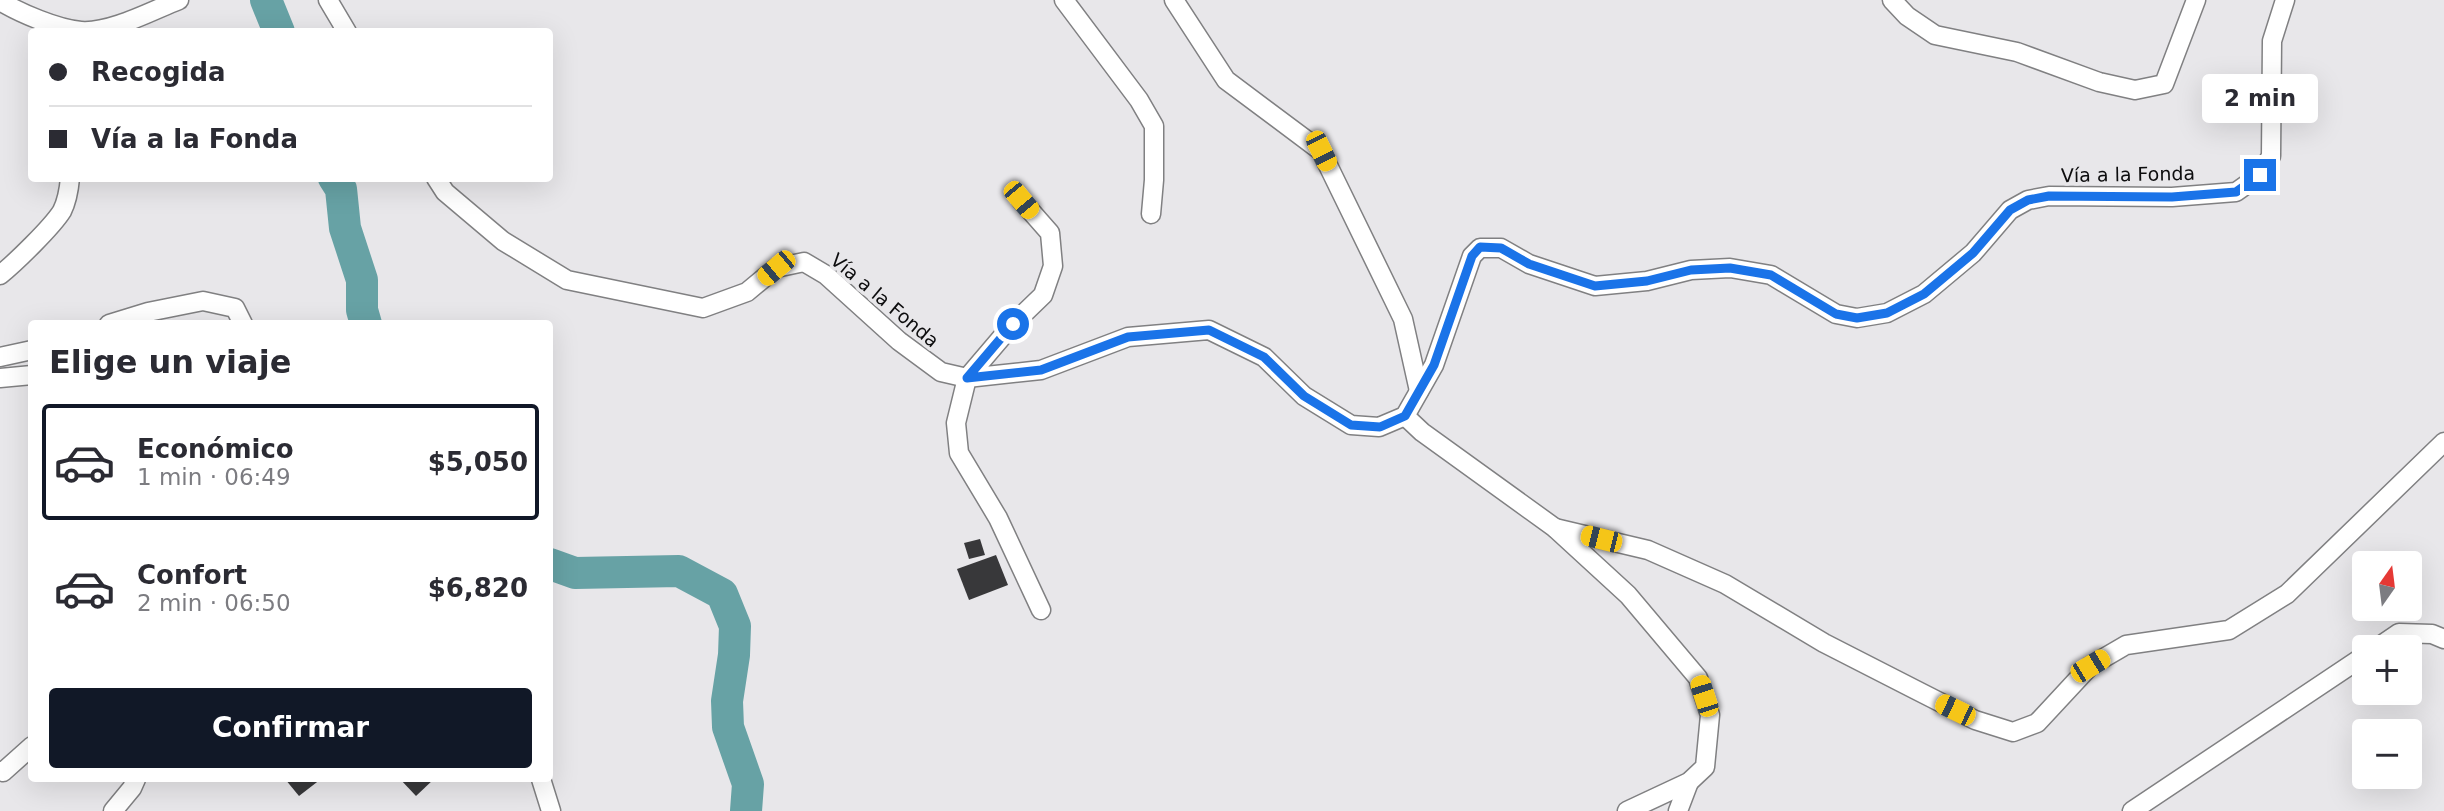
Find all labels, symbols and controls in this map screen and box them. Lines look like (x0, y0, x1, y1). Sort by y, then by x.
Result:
text: Recogida (91, 57, 226, 87)
callout: 2 min (2202, 74, 2318, 122)
text: 2 min (2224, 85, 2296, 111)
text: Vía a la Fonda (91, 124, 298, 154)
car (1303, 128, 1340, 174)
route end (2244, 159, 2276, 191)
street label: Vía a la Fonda (2061, 162, 2195, 186)
car (1000, 177, 1043, 223)
car (754, 246, 799, 290)
street label: Vía a la Fonda (827, 248, 943, 352)
route start (997, 308, 1029, 340)
text: Elige un viaje (49, 343, 291, 381)
icon: car (53, 431, 116, 494)
text: Económico (137, 434, 294, 464)
text: $5,050 (428, 447, 528, 477)
text: 1 min · 06:49 (137, 464, 291, 490)
car (1579, 524, 1624, 554)
north arrow (2352, 551, 2422, 621)
map controls (2352, 551, 2422, 789)
icon: car (53, 557, 116, 620)
text: Confort (137, 560, 247, 590)
text: $6,820 (428, 573, 528, 603)
text: 2 min · 06:50 (137, 590, 291, 616)
button: + (2352, 635, 2422, 705)
car (2067, 646, 2114, 686)
car (1688, 673, 1721, 719)
button: Confirmar (49, 688, 532, 768)
car (1932, 691, 1979, 729)
button: − (2352, 719, 2422, 789)

